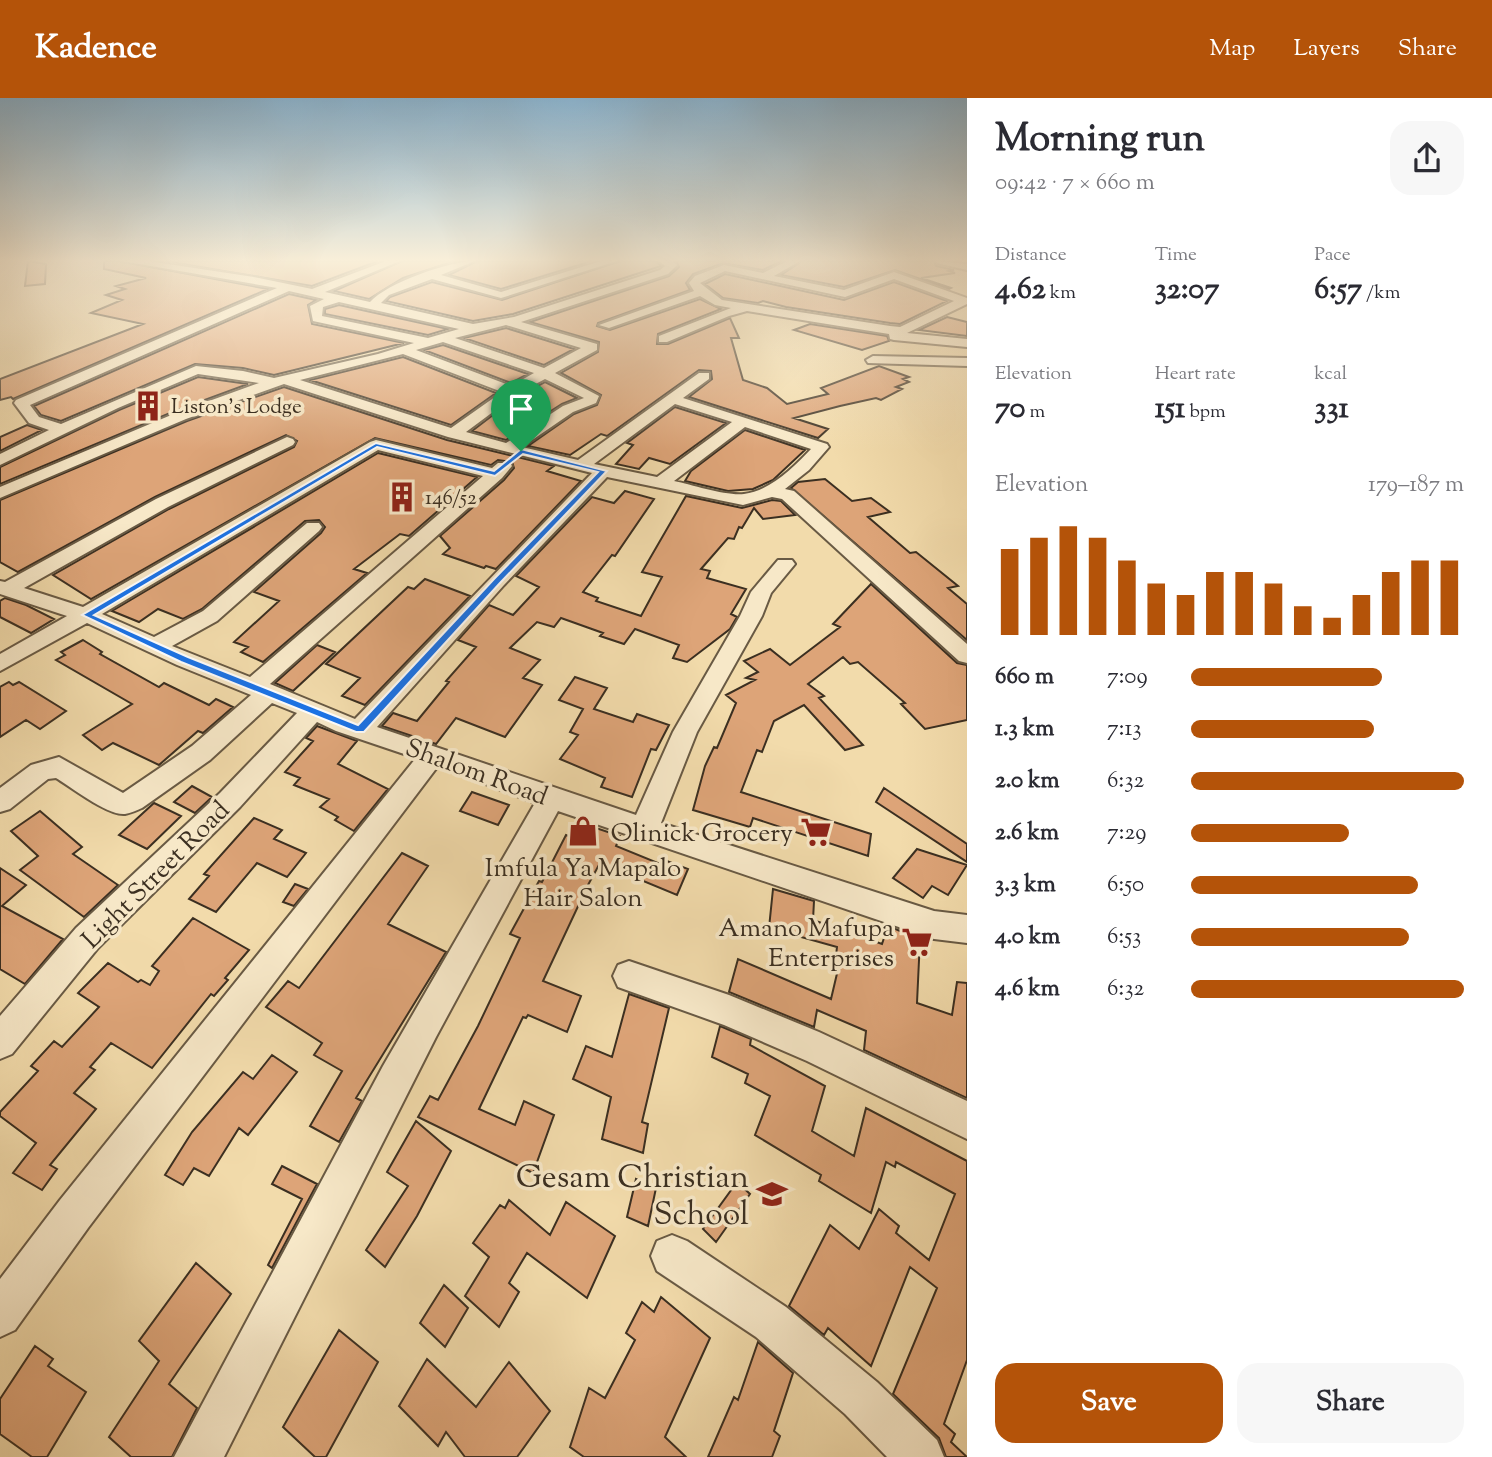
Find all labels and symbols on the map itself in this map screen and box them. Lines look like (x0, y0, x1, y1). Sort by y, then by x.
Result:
pin (491, 379, 551, 451)
building icon: Liston's Lodge (131, 389, 165, 423)
place label: Liston's Lodge (171, 393, 302, 423)
building icon: 146/52 (385, 480, 419, 514)
place label: 146/52 (425, 484, 477, 514)
street label: Shalom Road (400, 730, 553, 816)
street label: Light Street Road (74, 793, 239, 958)
shop icon: Imfula Ya Mapalo Hair Salon (566, 814, 600, 848)
supermarket icon: Olinick Grocery (799, 815, 833, 849)
place label: Olinick Grocery (610, 816, 793, 853)
place label: Imfula Ya Mapalo Hair Salon (485, 851, 681, 918)
place label: Amano Mafupa Enterprises (718, 911, 894, 978)
supermarket icon: Amano Mafupa Enterprises (900, 925, 934, 959)
place label: Gesam Christian School (516, 1156, 749, 1239)
school or university icon: Gesam Christian School (755, 1177, 789, 1211)

